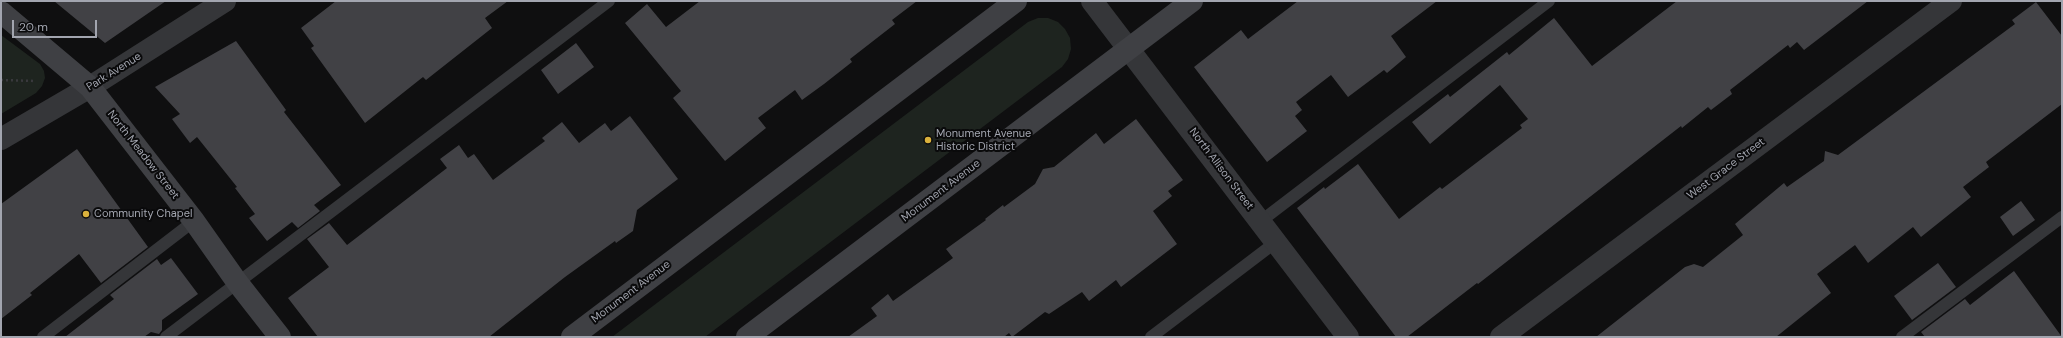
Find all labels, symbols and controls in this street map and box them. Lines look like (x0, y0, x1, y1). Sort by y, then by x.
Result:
scale bar (14, 12, 99, 38)
text: 20 m (19, 19, 48, 35)
street label: Park Avenue (84, 50, 144, 94)
street label: North Meadow Street (104, 108, 182, 202)
street label: North Allison Street (1186, 125, 1256, 213)
place label: Monument Avenue Historic District (936, 127, 1031, 153)
marker: Monument Avenue Historic District (923, 135, 933, 145)
street label: West Grace Street (1685, 135, 1767, 203)
street label: Monument Avenue (899, 157, 983, 225)
place label: Community Chapel (94, 207, 192, 221)
marker: Community Chapel (81, 209, 91, 219)
street label: Monument Avenue (589, 258, 673, 326)

